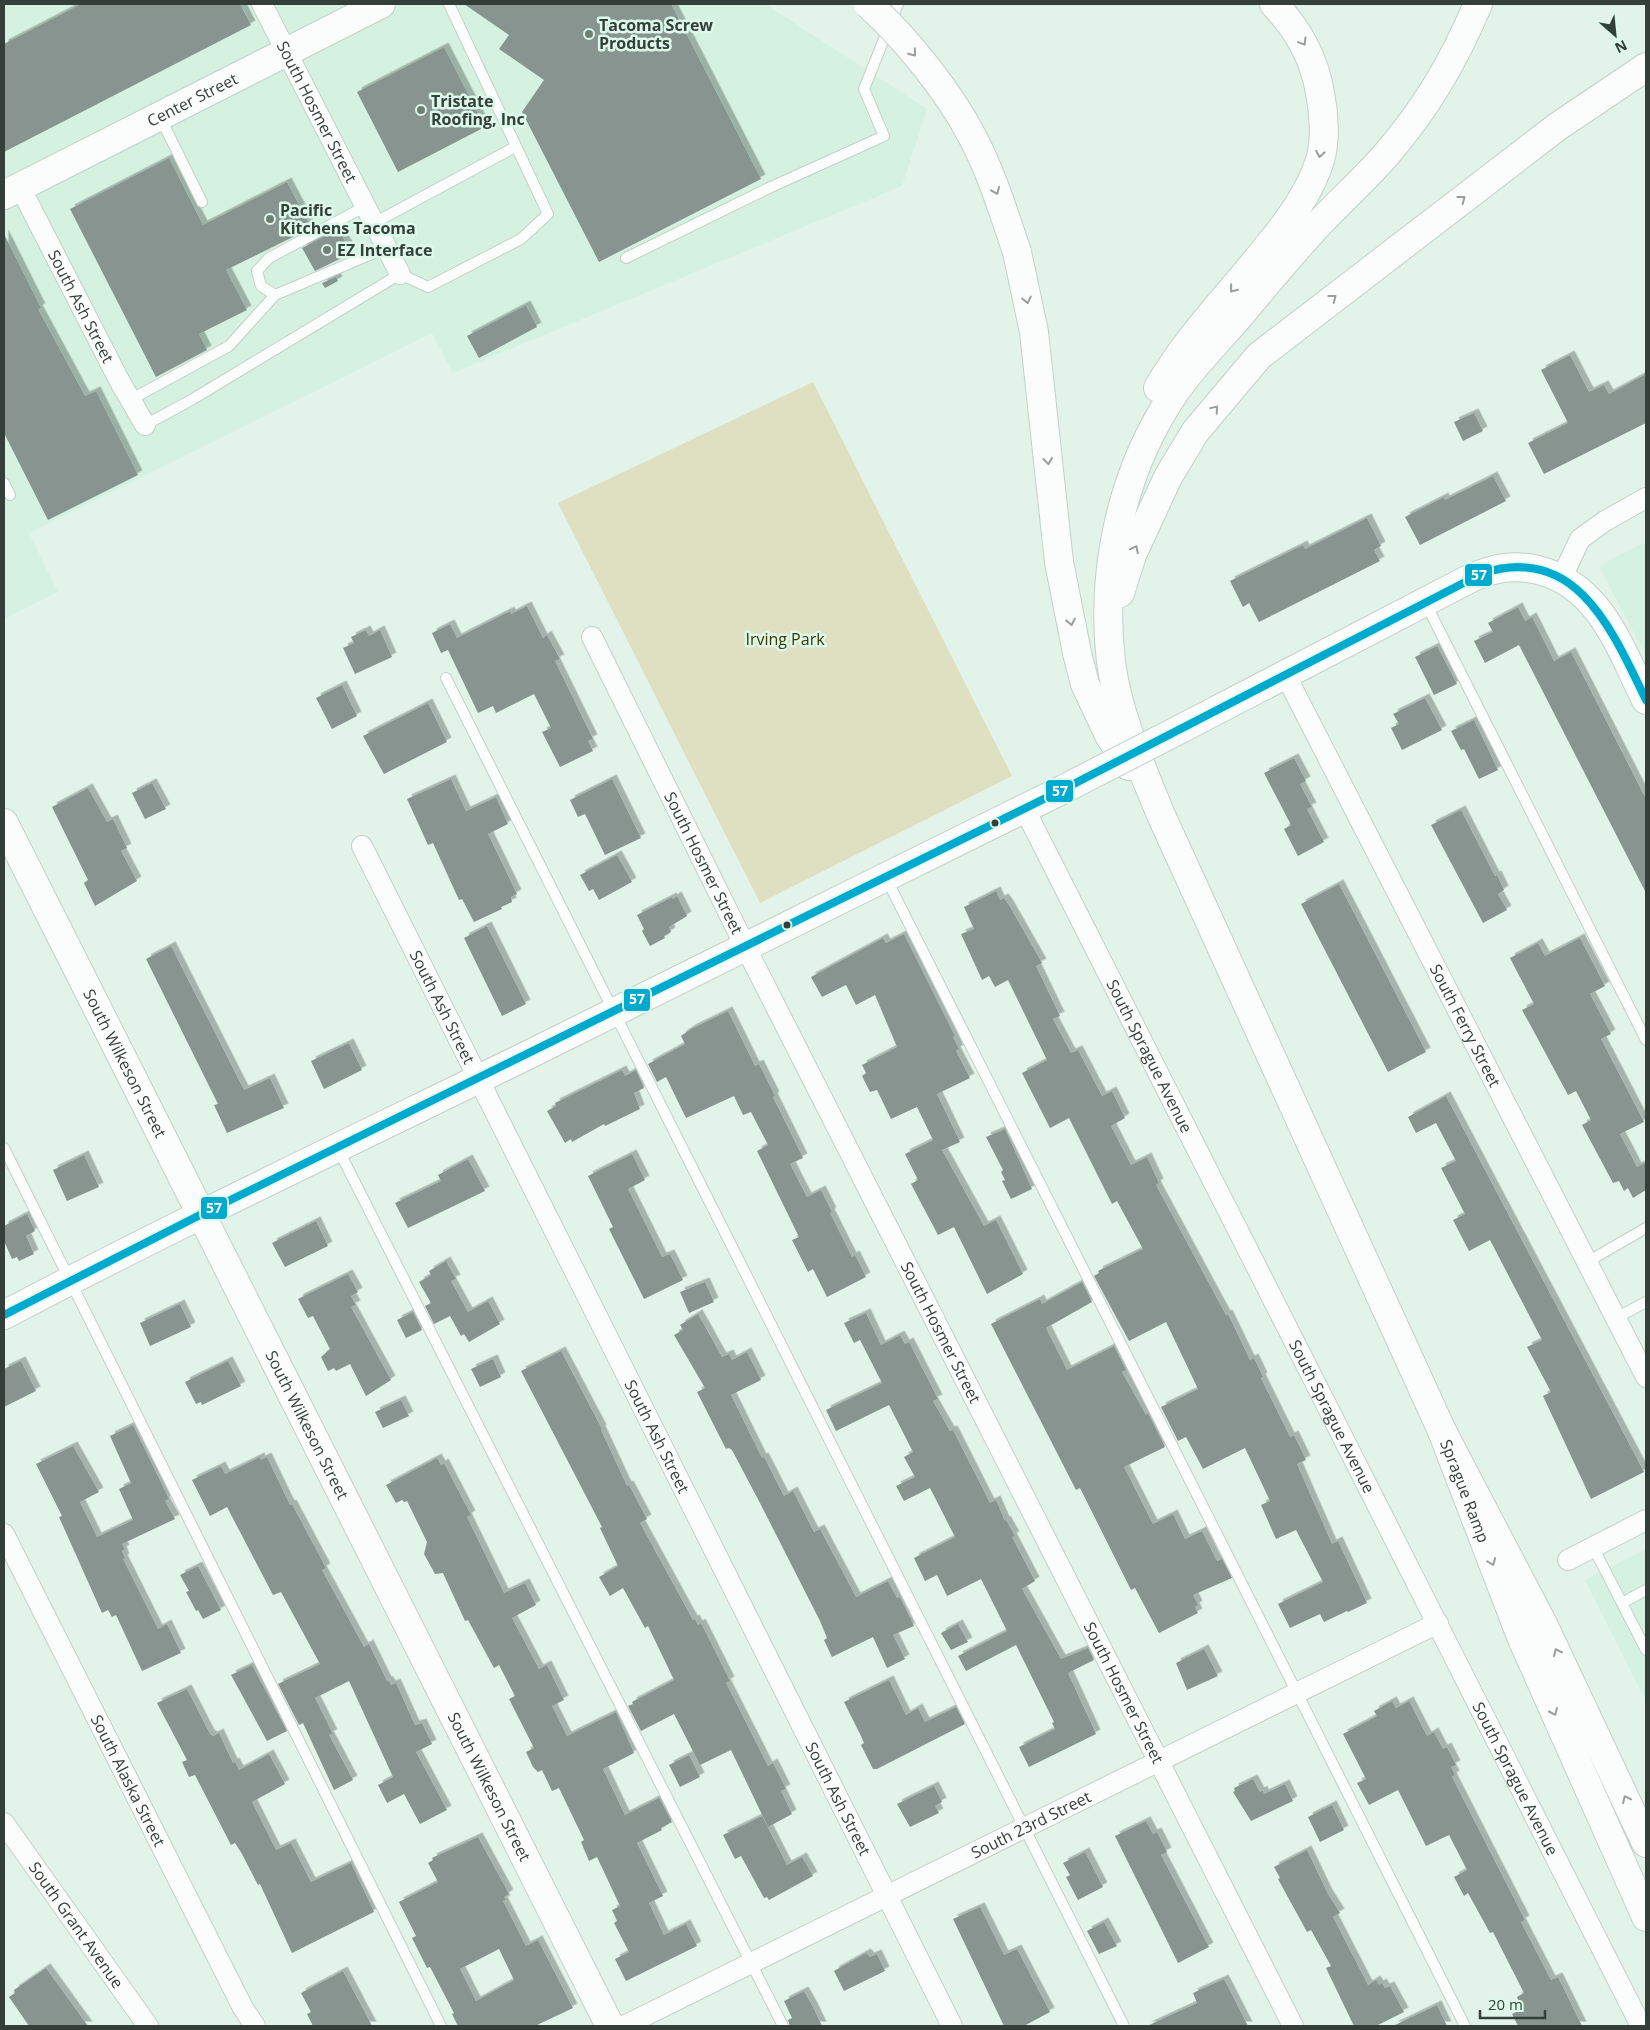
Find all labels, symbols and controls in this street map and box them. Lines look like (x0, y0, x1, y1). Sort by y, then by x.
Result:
north arrow (1590, 10, 1640, 60)
place label: Tacoma Screw Products (599, 14, 713, 54)
marker: Tacoma Screw Products (583, 28, 595, 40)
text: N (1612, 36, 1631, 58)
street label: South Hosmer Street (272, 37, 363, 187)
one-way arrow (1297, 37, 1307, 46)
one-way arrow (907, 47, 916, 56)
street label: Center Street (143, 67, 242, 132)
place label: Tristate Roofing, Inc (431, 90, 525, 130)
marker: Tristate Roofing, Inc (415, 104, 427, 116)
one-way arrow (1316, 150, 1326, 159)
one-way arrow (989, 186, 1000, 195)
one-way arrow (1456, 197, 1465, 205)
place label: Pacific Kitchens Tacoma (280, 199, 416, 239)
marker: Pacific Kitchens Tacoma (264, 213, 276, 225)
place label: EZ Interface (337, 239, 432, 261)
marker: EZ Interface (321, 244, 333, 256)
street label: South Ash Street (43, 246, 119, 367)
one-way arrow (1230, 284, 1239, 293)
one-way arrow (1021, 295, 1032, 304)
one-way arrow (1327, 296, 1336, 304)
one-way arrow (1210, 405, 1219, 414)
one-way arrow (1042, 457, 1053, 465)
one-way arrow (1129, 545, 1140, 554)
line badge: 57 (1464, 563, 1493, 587)
text: 57 (1471, 565, 1487, 584)
one-way arrow (1065, 617, 1075, 626)
park label: Irving Park (745, 628, 825, 650)
line badge: 57 (1045, 779, 1074, 803)
text: 57 (1052, 781, 1068, 800)
street label: South Hosmer Street (659, 788, 748, 938)
unlabelled marker (990, 818, 1000, 828)
unlabelled marker (782, 920, 792, 930)
street label: South Ash Street (405, 946, 480, 1068)
street label: South Ferry Street (1425, 960, 1506, 1091)
street label: South Sprague Avenue (1102, 976, 1198, 1136)
street label: South Wilkeson Street (78, 985, 172, 1142)
line badge: 57 (623, 988, 651, 1012)
text: 57 (629, 989, 645, 1008)
line badge: 57 (200, 1196, 228, 1220)
text: 57 (206, 1198, 222, 1217)
street label: South Hosmer Street (896, 1258, 986, 1407)
street label: South Sprague Avenue (1284, 1336, 1380, 1497)
street label: South Wilkeson Street (260, 1347, 354, 1503)
street label: South Ash Street (620, 1376, 695, 1497)
street label: Sprague Ramp (1435, 1436, 1495, 1546)
one-way arrow (1486, 1557, 1496, 1566)
street label: South Hosmer Street (1079, 1618, 1169, 1767)
one-way arrow (1552, 1648, 1563, 1657)
street label: South Sprague Avenue (1468, 1698, 1564, 1859)
one-way arrow (1548, 1707, 1559, 1716)
street label: South Wilkeson Street (443, 1708, 536, 1865)
street label: South Alaska Street (86, 1711, 171, 1850)
street label: South Ash Street (801, 1738, 876, 1859)
street label: South 23rd Street (967, 1785, 1095, 1864)
one-way arrow (1621, 1795, 1632, 1804)
street label: South Grant Avenue (24, 1857, 129, 1993)
scale bar (1480, 1988, 1545, 2020)
text: 20 m (1488, 1994, 1523, 2014)

